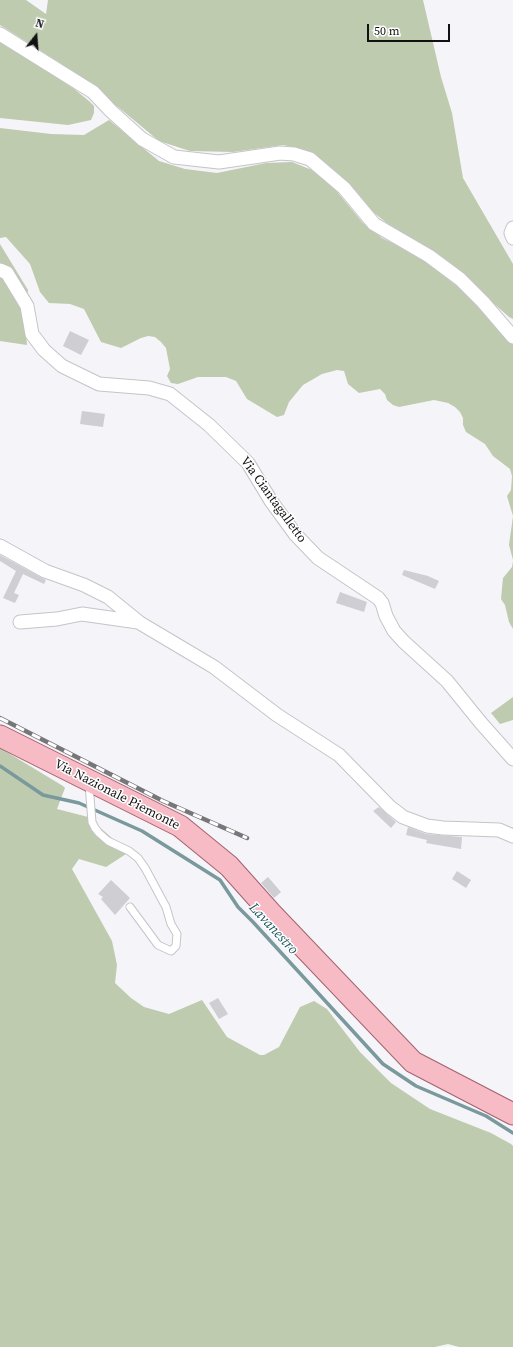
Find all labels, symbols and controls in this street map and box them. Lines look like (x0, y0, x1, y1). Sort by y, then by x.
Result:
north arrow (16, 16, 56, 56)
text: N (34, 16, 46, 32)
scale bar (369, 16, 452, 42)
text: 50 m (374, 23, 400, 39)
street label: Via Ciantagalletto (237, 454, 309, 546)
street label: Via Nazionale Piemonte (52, 757, 182, 833)
water label: Lavanestro (245, 900, 301, 958)

